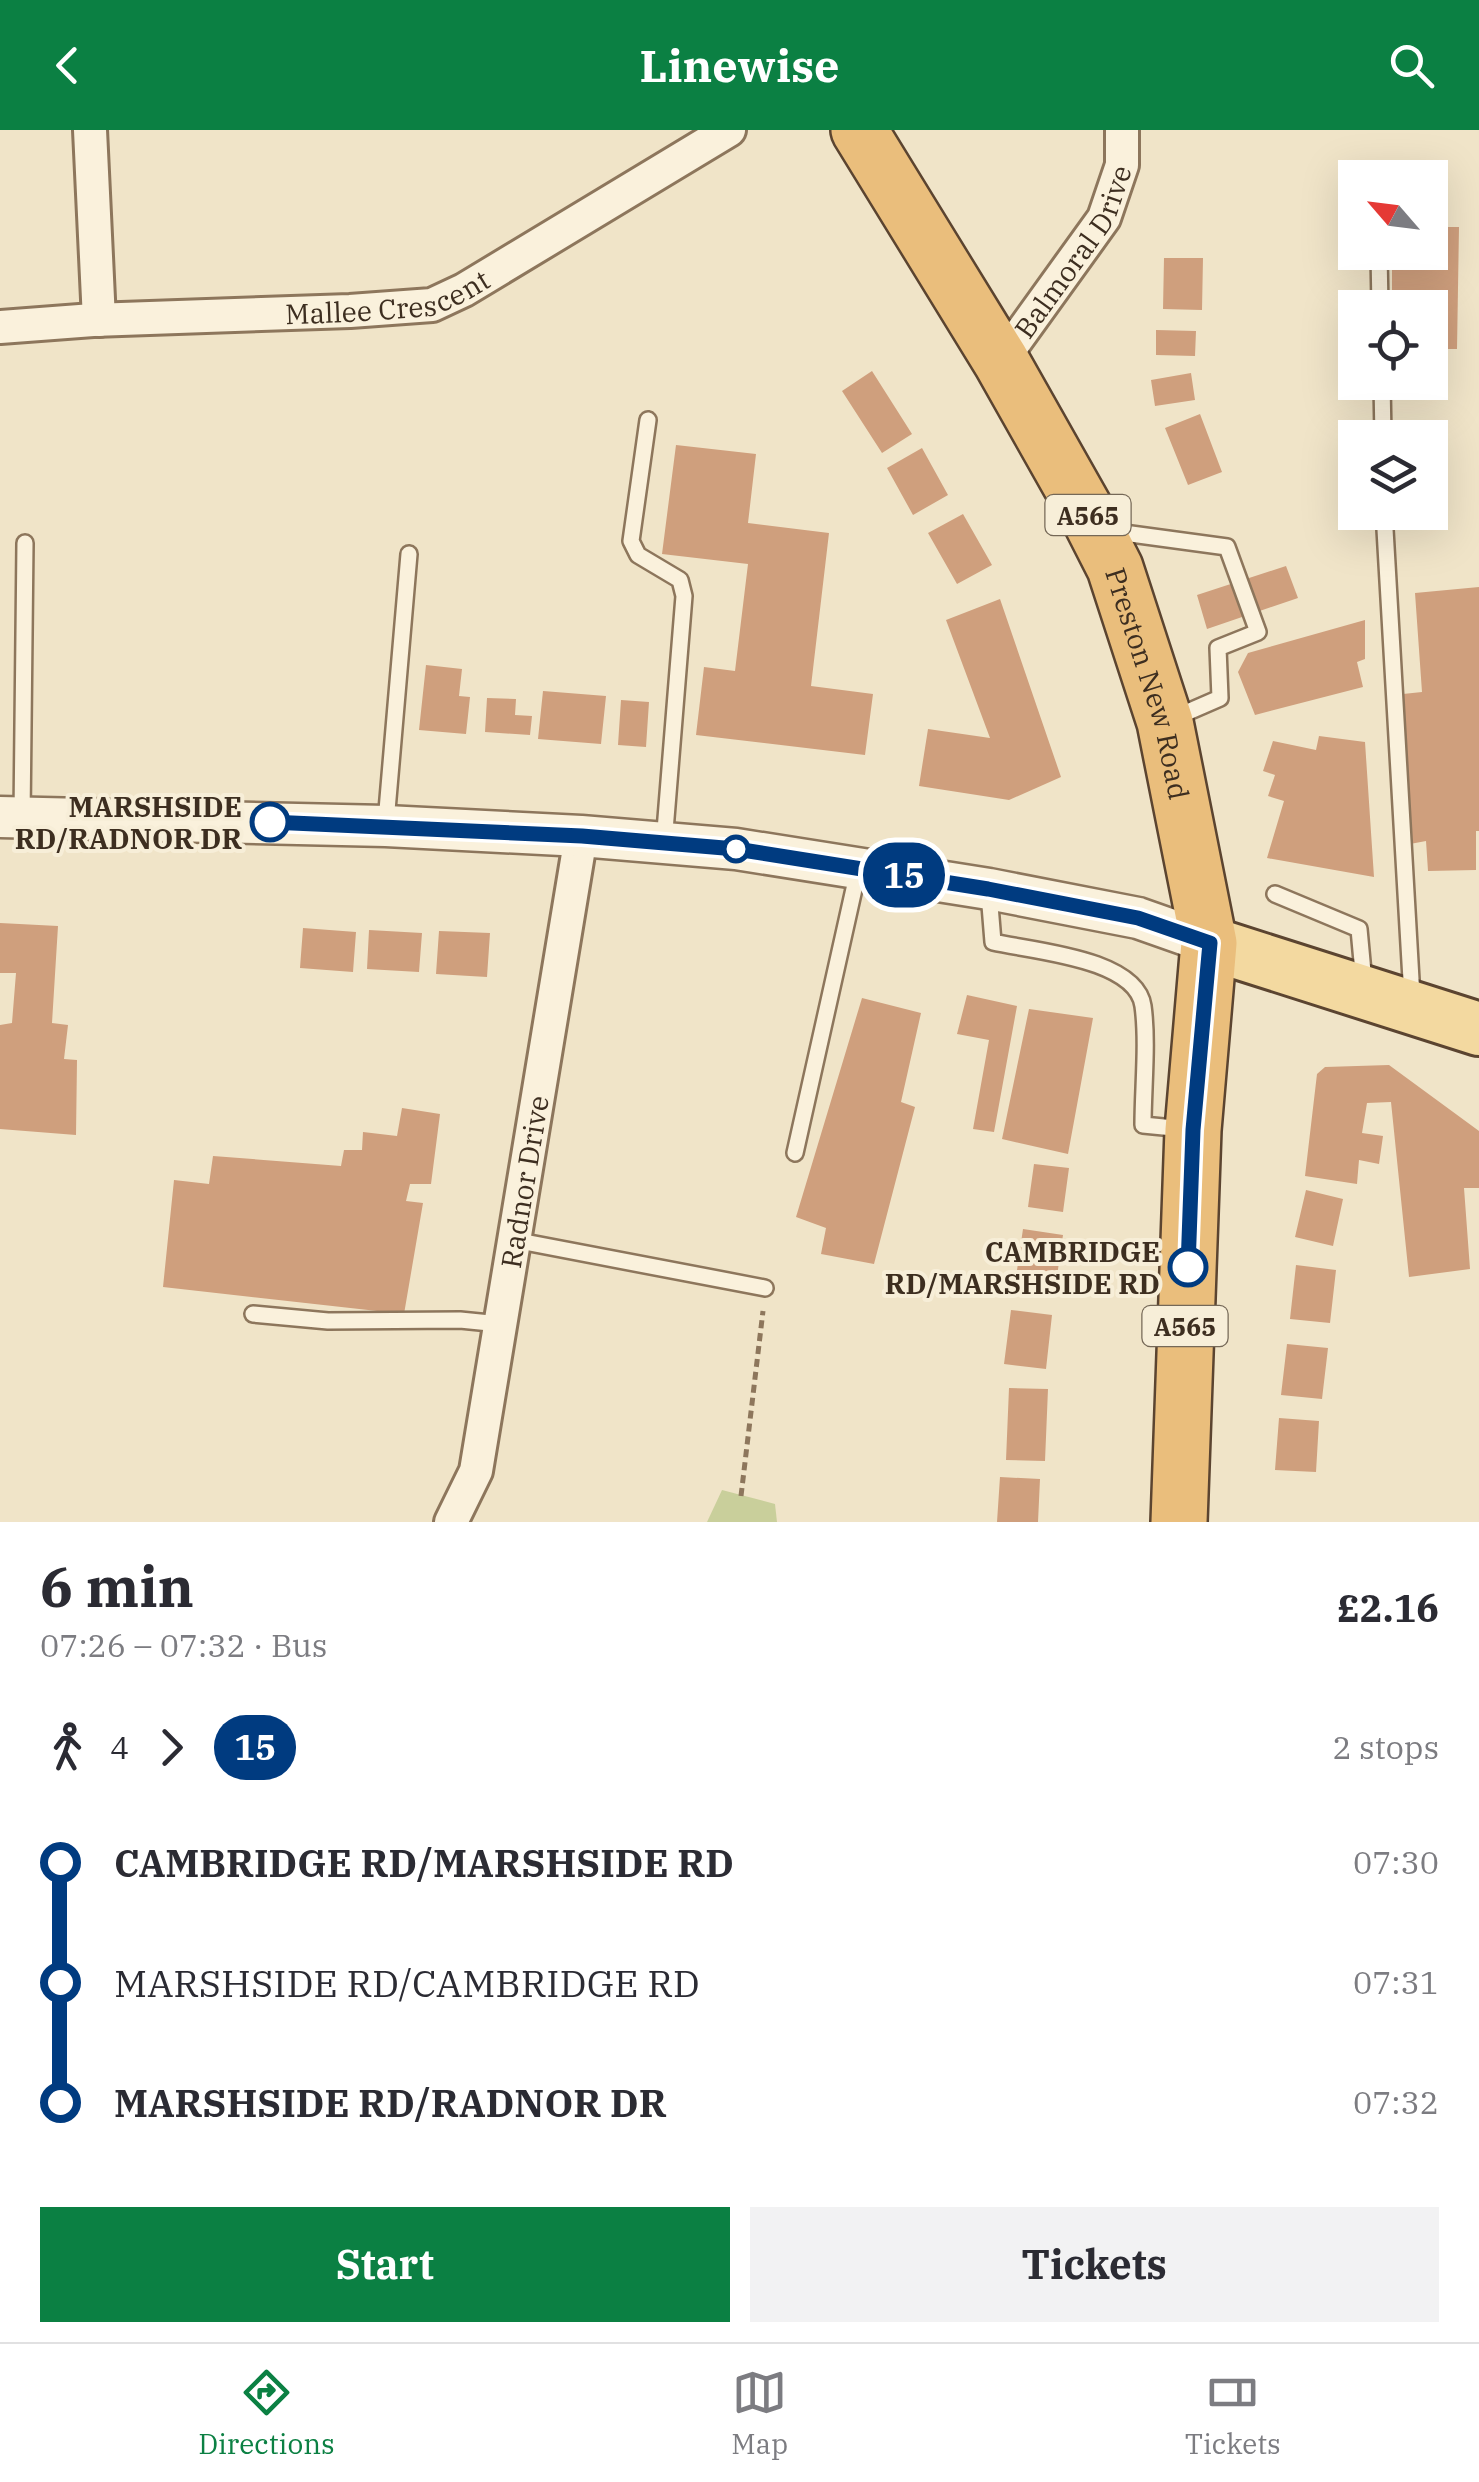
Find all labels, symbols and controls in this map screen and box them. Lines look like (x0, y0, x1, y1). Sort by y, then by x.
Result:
text: Linewise (640, 36, 839, 94)
icon: back (40, 38, 95, 93)
icon: search (1384, 38, 1439, 93)
street label: Balmoral Drive (1005, 160, 1139, 345)
north arrow (1338, 160, 1448, 270)
map controls (1338, 160, 1448, 530)
street label: Mallee Crescent (285, 260, 496, 332)
button: locate (1338, 290, 1448, 400)
button: layers (1338, 420, 1448, 530)
road number: A565 (1046, 495, 1130, 535)
street label: Preston New Road (1098, 563, 1198, 803)
place label: MARSHSIDE RD/RADNOR DR (15, 788, 242, 857)
marker: MARSHSIDE RD/RADNOR DR (251, 803, 289, 841)
unlabelled marker (723, 836, 749, 862)
line badge: 15 (859, 842, 949, 908)
text: 15 (883, 852, 925, 898)
street label: Radnor Drive (491, 1093, 556, 1271)
place label: CAMBRIDGE RD/MARSHSIDE RD (885, 1233, 1160, 1302)
marker: CAMBRIDGE RD/MARSHSIDE RD (1169, 1248, 1207, 1286)
road number: A565 (1142, 1306, 1228, 1346)
text: 6 min (40, 1551, 194, 1622)
text: £2.16 (1337, 1583, 1439, 1632)
text: 07:26 – 07:32 · Bus (40, 1624, 327, 1666)
icon: walk (40, 1720, 95, 1775)
icon: forward (144, 1720, 199, 1775)
text: 15 (234, 1724, 276, 1770)
text: 4 (110, 1726, 129, 1768)
text: 2 stops (1332, 1726, 1439, 1768)
text: CAMBRIDGE RD/MARSHSIDE RD (114, 1838, 734, 1887)
text: 07:30 (1353, 1841, 1439, 1883)
text: MARSHSIDE RD/CAMBRIDGE RD (114, 1958, 700, 2007)
text: 07:31 (1353, 1961, 1439, 2003)
text: MARSHSIDE RD/RADNOR DR (114, 2078, 667, 2127)
text: 07:32 (1353, 2081, 1439, 2123)
button: Start (40, 2207, 730, 2322)
button: Tickets (750, 2207, 1439, 2322)
tab: Directions (198, 2365, 335, 2462)
tab: Map (731, 2365, 788, 2462)
tab: Tickets (1185, 2365, 1281, 2462)

